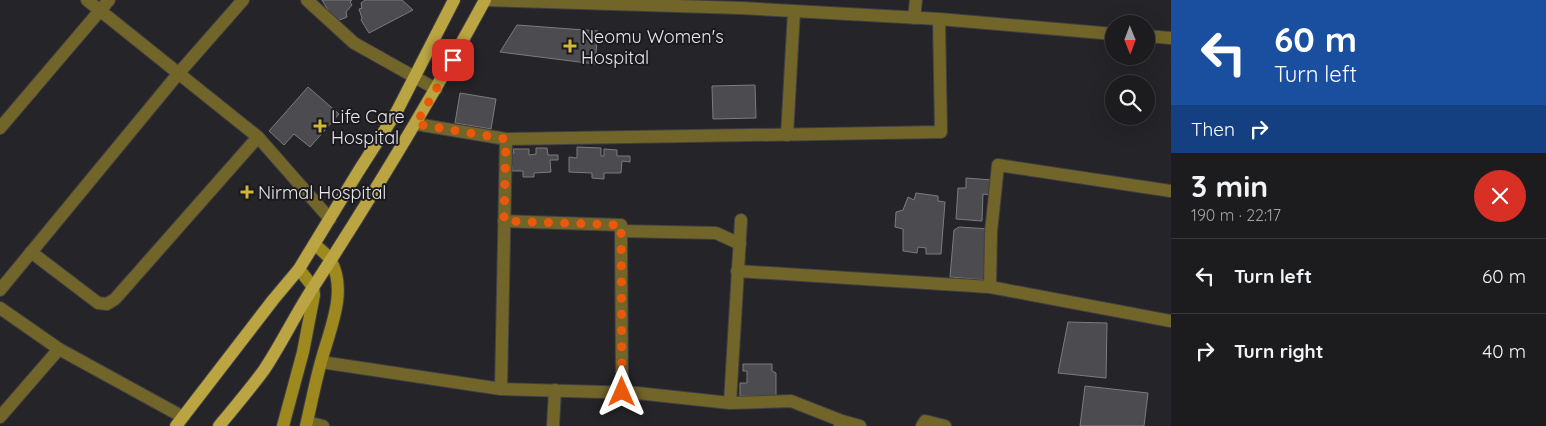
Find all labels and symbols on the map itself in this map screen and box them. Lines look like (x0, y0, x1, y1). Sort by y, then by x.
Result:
north arrow (1105, 15, 1155, 65)
place label: Neomu Women's Hospital (581, 25, 724, 69)
pin (432, 39, 474, 81)
marker: Neomu Women's Hospital (563, 39, 577, 53)
place label: Life Care Hospital (331, 105, 405, 149)
marker: Life Care Hospital (313, 119, 327, 133)
place label: Nirmal Hospital (258, 181, 386, 204)
marker: Nirmal Hospital (240, 185, 254, 199)
position arrow (595, 365, 647, 417)

